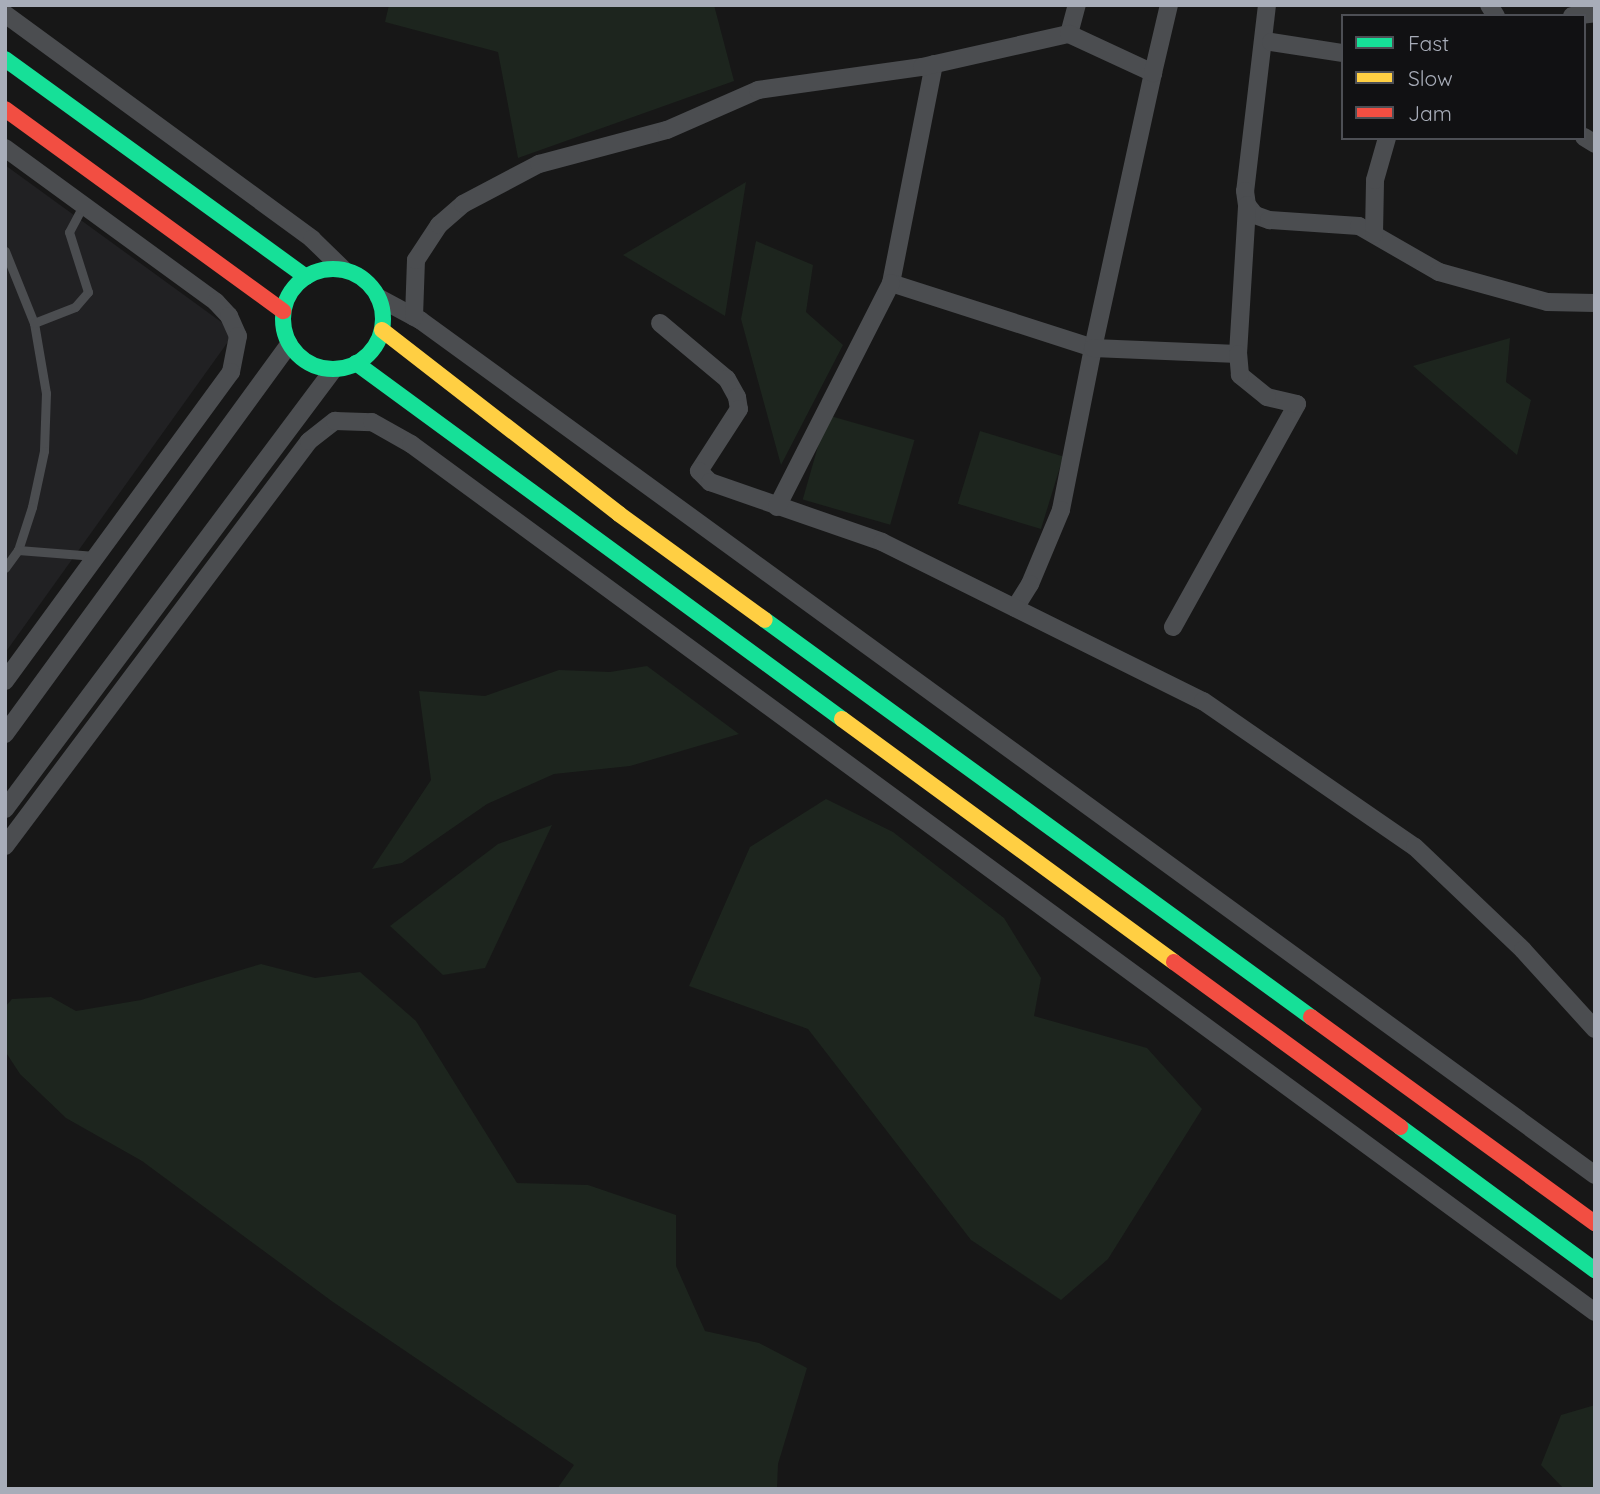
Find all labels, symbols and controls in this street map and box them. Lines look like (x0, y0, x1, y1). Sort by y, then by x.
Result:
legend (1341, 14, 1586, 140)
text: Fast (1408, 30, 1449, 56)
text: Slow (1408, 65, 1453, 91)
text: Jam (1408, 100, 1452, 126)

